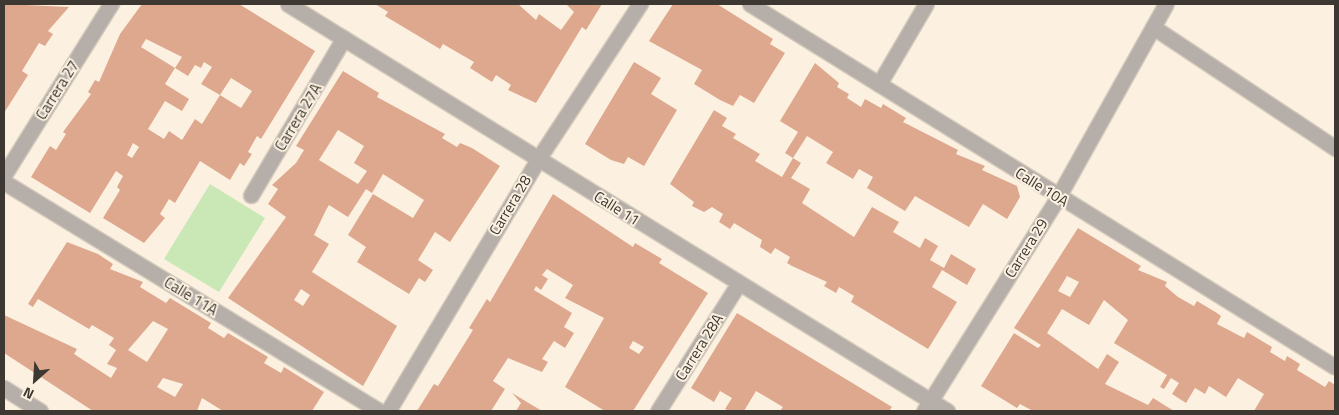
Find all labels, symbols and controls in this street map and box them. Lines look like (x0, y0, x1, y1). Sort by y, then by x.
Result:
street label: Carrera 27 (32, 57, 82, 123)
street label: Carrera 27A (271, 80, 325, 154)
street label: Calle 10A (1012, 164, 1072, 210)
street label: Carrera 28 (485, 172, 535, 238)
street label: Calle 11 (591, 187, 643, 229)
street label: Carrera 29 (1001, 215, 1051, 281)
street label: Calle 11A (161, 273, 221, 319)
street label: Carrera 28A (671, 310, 727, 384)
north arrow (10, 355, 60, 405)
text: N (19, 382, 37, 405)

